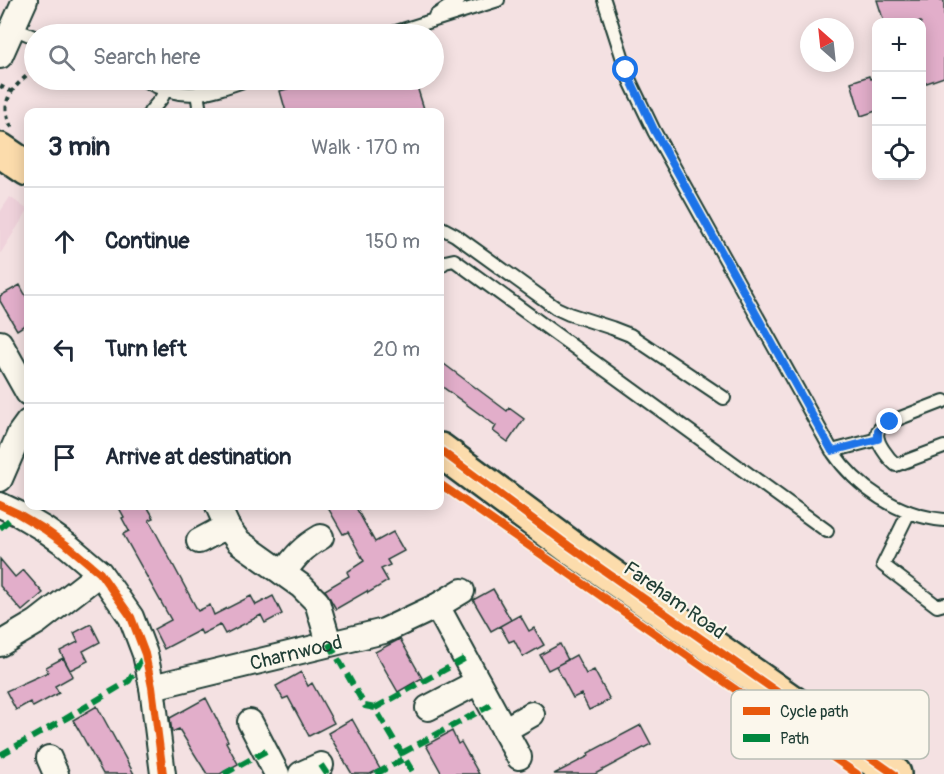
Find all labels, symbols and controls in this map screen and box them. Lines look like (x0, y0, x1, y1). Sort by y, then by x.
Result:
north arrow (800, 18, 854, 72)
map controls (872, 18, 926, 180)
button: + (872, 18, 926, 72)
search box (24, 24, 444, 90)
icon: search (45, 41, 78, 74)
text: Search here (93, 43, 200, 71)
route start (612, 56, 638, 82)
button: − (872, 72, 926, 126)
button: locate (872, 126, 926, 180)
text: 3 min (48, 131, 110, 163)
text: Walk · 170 m (311, 135, 420, 160)
icon: ahead (48, 225, 81, 258)
text: Continue (105, 227, 189, 255)
text: 150 m (366, 229, 420, 254)
icon: left (48, 333, 81, 366)
text: Turn left (105, 335, 187, 363)
text: 20 m (373, 337, 420, 362)
route end (876, 408, 902, 434)
icon: arrive (48, 441, 81, 474)
text: Arrive at destination (105, 443, 291, 471)
street label: Fareham Road (619, 556, 731, 645)
street label: Charnwood (247, 630, 345, 676)
legend (731, 690, 929, 759)
text: Cycle path (780, 702, 848, 722)
text: Path (780, 729, 809, 749)

